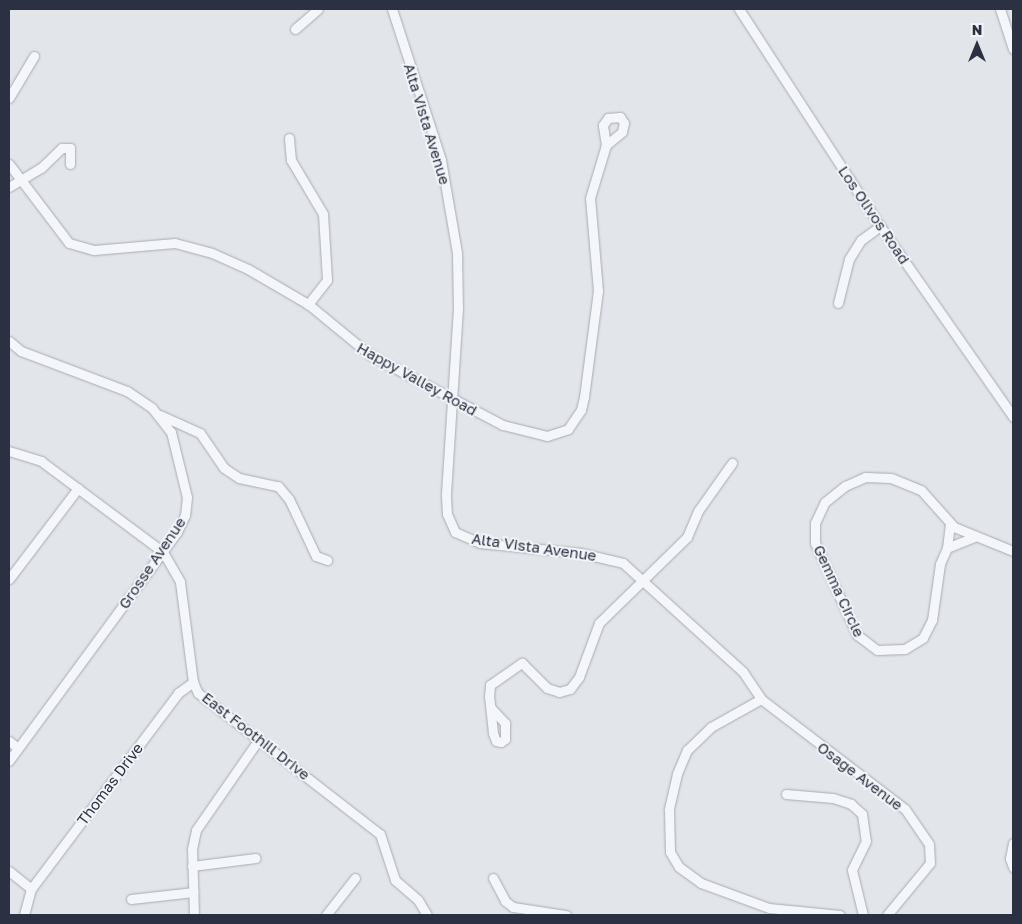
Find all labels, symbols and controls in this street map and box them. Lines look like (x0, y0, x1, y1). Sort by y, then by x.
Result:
north arrow (952, 20, 1002, 70)
text: N (972, 21, 982, 38)
street label: Alta Vista Avenue (400, 61, 454, 187)
street label: Los Olivos Road (835, 162, 913, 268)
street label: Happy Valley Road (354, 339, 480, 419)
street label: Grosse Avenue (115, 514, 189, 612)
street label: Alta Vista Avenue (471, 529, 597, 565)
street label: Gemma Circle (810, 542, 868, 640)
street label: East Foothill Drive (199, 688, 313, 784)
street label: Osage Avenue (814, 738, 906, 814)
street label: Thomas Drive (73, 739, 147, 829)

